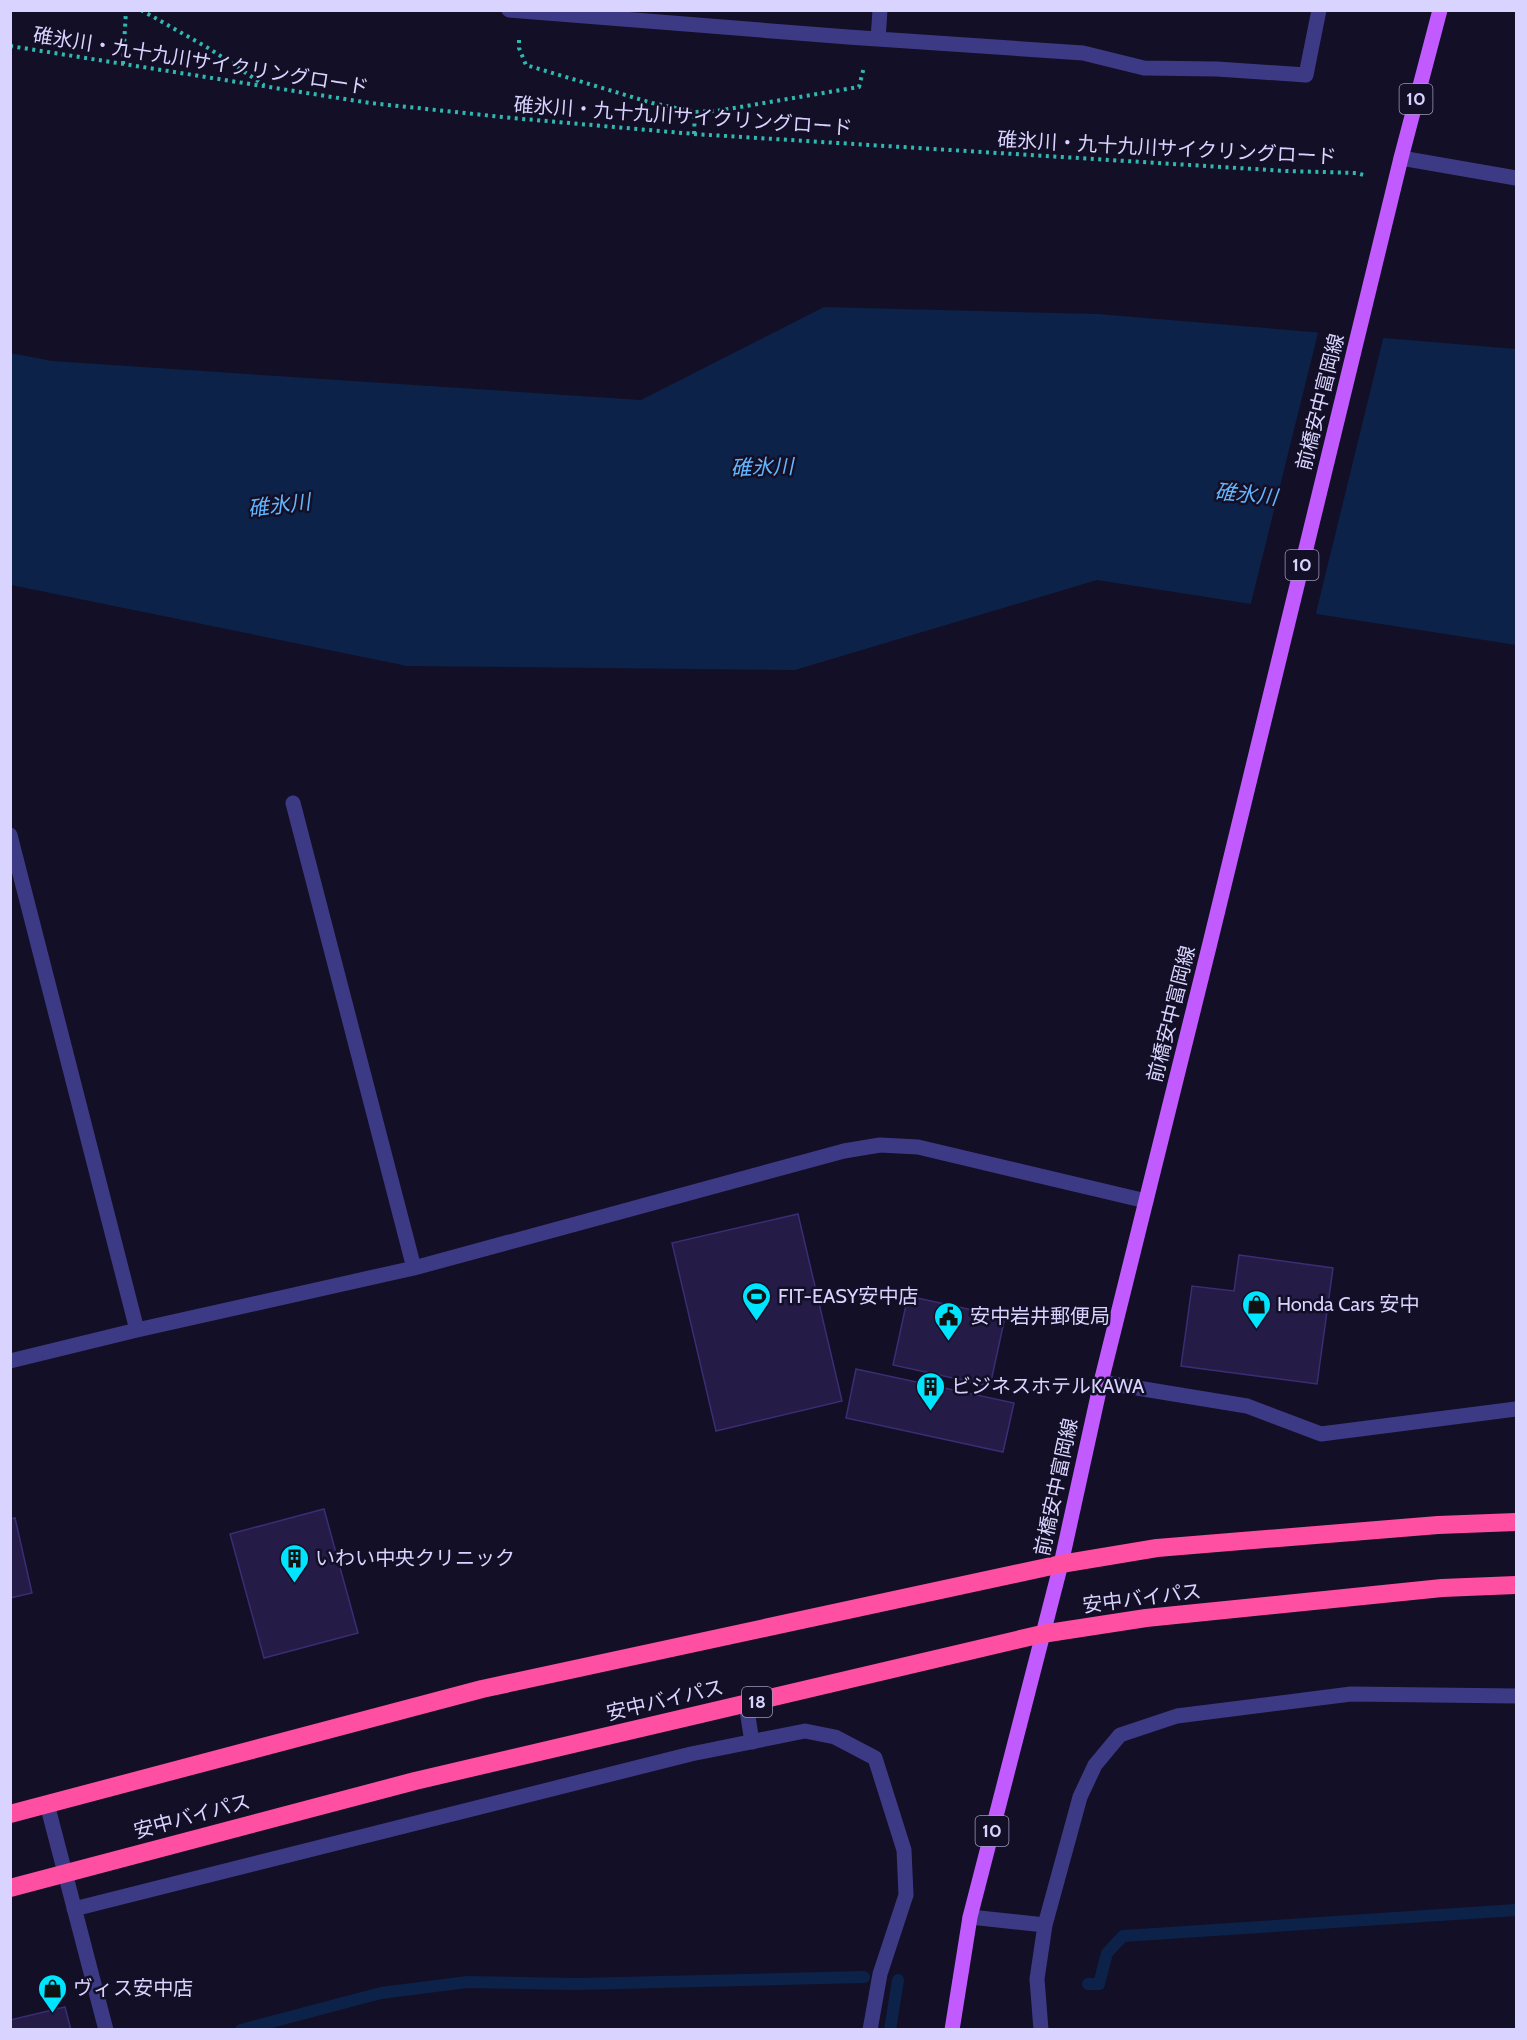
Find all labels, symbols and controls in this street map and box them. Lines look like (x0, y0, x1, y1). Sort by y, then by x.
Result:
street label: 碓氷川・九十九川サイクリングロード (31, 23, 371, 99)
road number: 10 (1400, 84, 1432, 114)
street label: 碓氷川・九十九川サイクリングロード (513, 92, 853, 140)
street label: 碓氷川・九十九川サイクリングロード (997, 127, 1337, 169)
street label: 前橋安中富岡線 (1291, 331, 1349, 473)
water label: 碓氷川 (730, 453, 796, 481)
water label: 碓氷川 (1213, 478, 1281, 510)
water label: 碓氷川 (246, 489, 314, 521)
road number: 10 (1286, 550, 1318, 580)
street label: 前橋安中富岡線 (1142, 943, 1200, 1085)
sports icon: FIT-EASY安中店 (741, 1280, 773, 1322)
place label: FIT-EASY安中店 (778, 1284, 918, 1308)
shop icon: Honda Cars 安中 (1240, 1288, 1272, 1330)
place label: Honda Cars 安中 (1277, 1292, 1419, 1316)
public building icon: 安中岩井郵便局 (933, 1300, 965, 1342)
place label: 安中岩井郵便局 (970, 1304, 1110, 1328)
building icon: ビジネスホテルKAWA (914, 1370, 946, 1412)
place label: ビジネスホテルKAWA (951, 1374, 1145, 1398)
street label: 前橋安中富岡線 (1030, 1416, 1082, 1558)
building icon: いわい中央クリニック (278, 1542, 310, 1584)
place label: いわい中央クリニック (315, 1546, 515, 1570)
street label: 安中バイパス (1081, 1579, 1203, 1617)
street label: 安中バイパス (604, 1675, 726, 1725)
road number: 18 (742, 1687, 772, 1717)
street label: 安中バイパス (131, 1789, 253, 1843)
road number: 10 (976, 1816, 1008, 1846)
shop icon: ヴィス安中店 (36, 1972, 68, 2014)
place label: ヴィス安中店 (73, 1976, 193, 2000)

